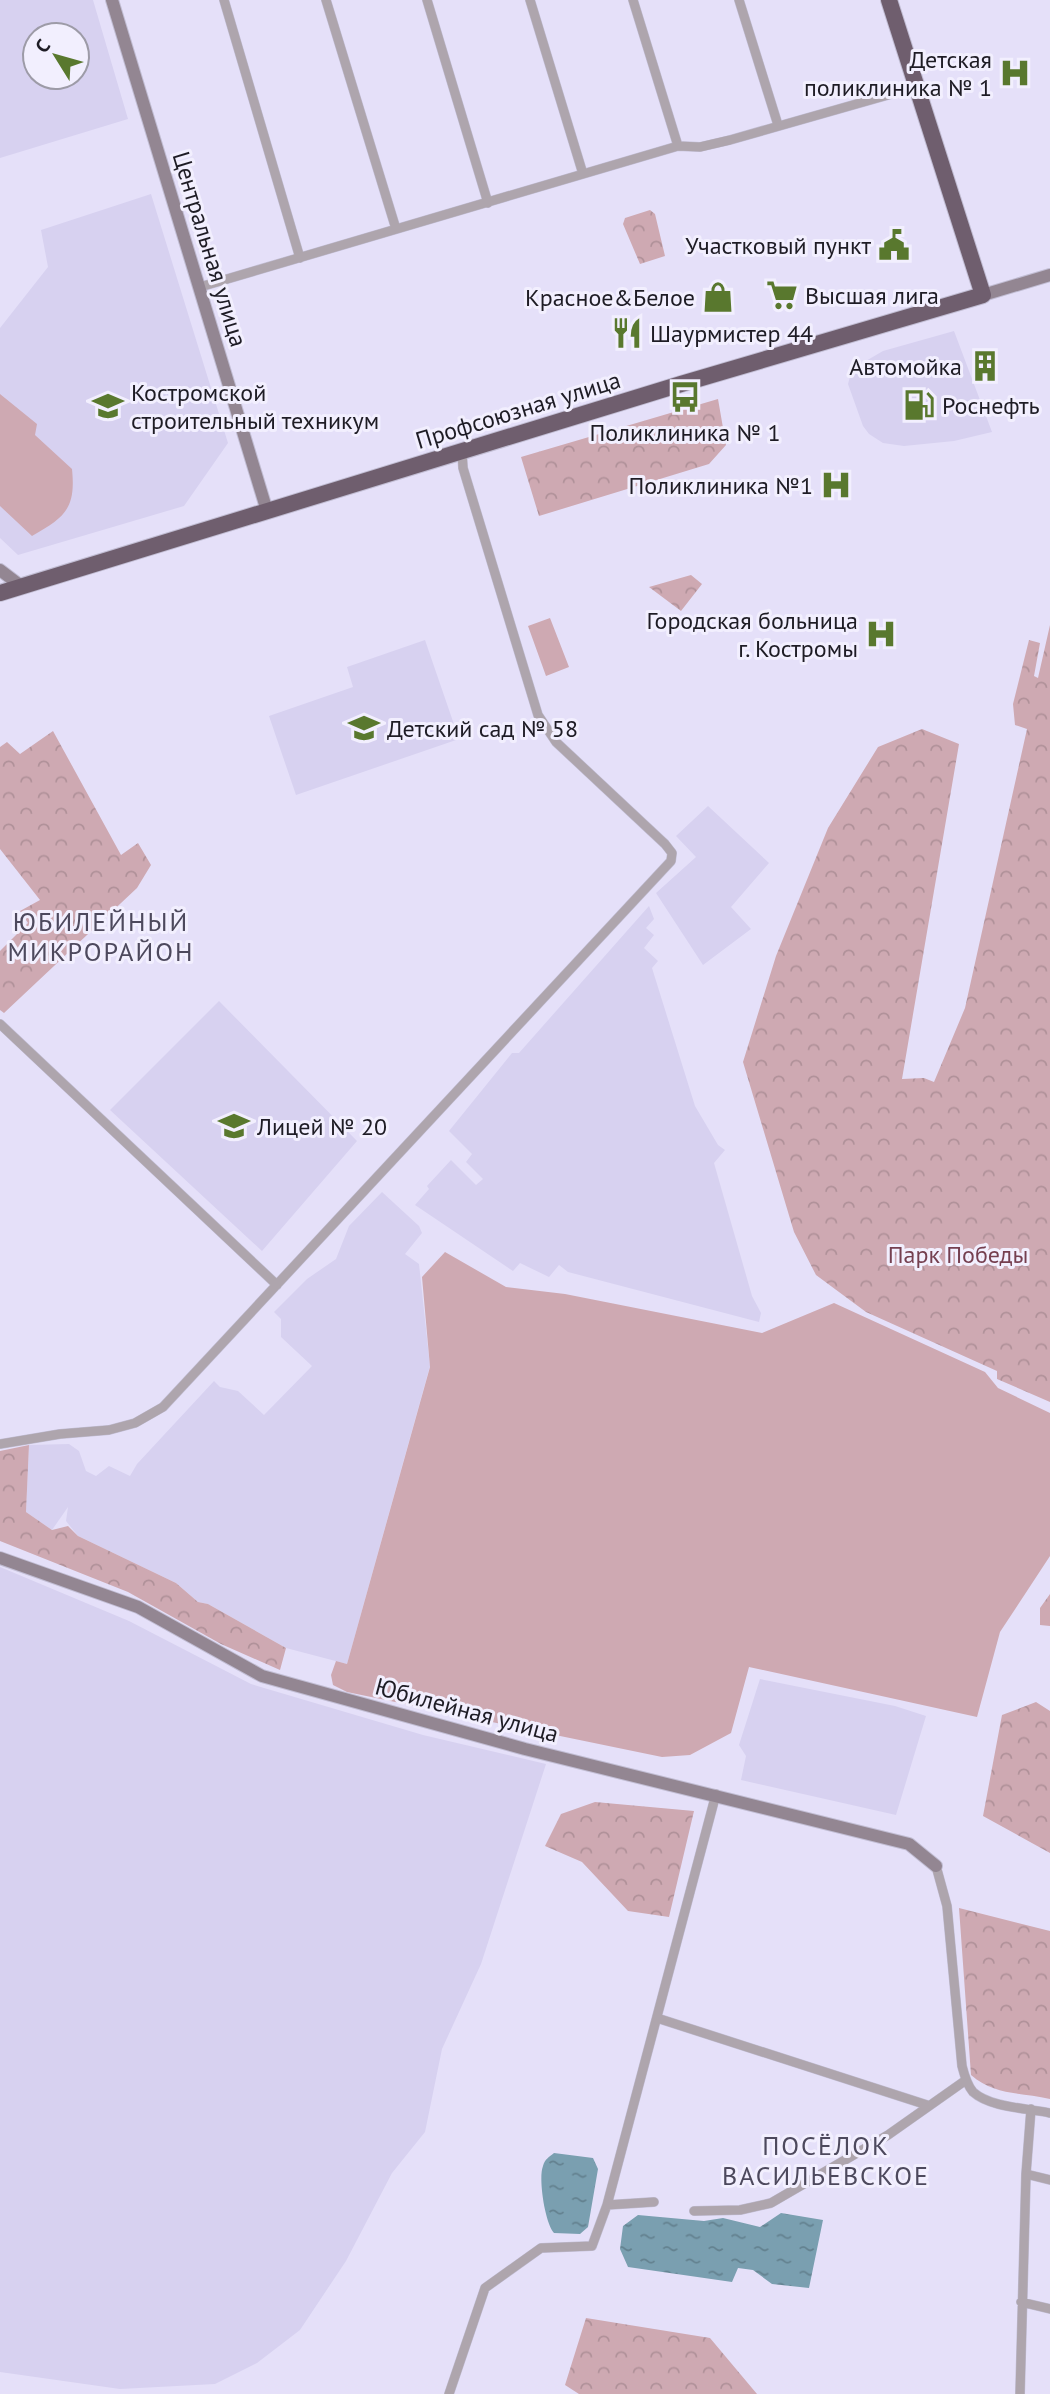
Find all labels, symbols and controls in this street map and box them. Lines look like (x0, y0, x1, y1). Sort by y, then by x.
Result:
north arrow (21, 21, 91, 91)
text: С (30, 34, 55, 57)
place label: Детская поликлиника № 1 (804, 44, 992, 103)
hospital icon: Детская поликлиника № 1 (998, 56, 1032, 90)
street label: Центральная улица (166, 148, 254, 350)
public building icon: Участковый пункт (877, 228, 911, 262)
place label: Участковый пункт (685, 230, 871, 261)
supermarket icon: Высшая лига (765, 278, 799, 312)
shop icon: Красное&Белое (701, 280, 735, 314)
place label: Высшая лига (805, 280, 939, 311)
place label: Красное&Белое (525, 282, 695, 313)
restaurant icon: Шаурмистер 44 (610, 316, 644, 350)
place label: Шаурмистер 44 (650, 318, 813, 349)
building icon: Автомойка (968, 349, 1002, 383)
place label: Автомойка (849, 351, 962, 382)
street label: Профсоюзная улица (412, 364, 624, 456)
place label: Костромской строительный техникум (131, 377, 379, 436)
bus stop icon: Поликлиника № 1 (668, 380, 702, 414)
fuel station icon: Роснефть (902, 388, 936, 422)
school or university icon: Костромской строительный техникум (91, 389, 125, 423)
place label: Роснефть (942, 390, 1040, 421)
place label: Поликлиника № 1 (590, 417, 780, 448)
hospital icon: Поликлиника №1 (819, 468, 853, 502)
place label: Поликлиника №1 (628, 470, 813, 501)
place label: Городская больница г. Костромы (647, 605, 858, 664)
hospital icon: Городская больница г. Костромы (864, 617, 898, 651)
school or university icon: Детский сад № 58 (347, 711, 381, 745)
place label: Детский сад № 58 (387, 713, 578, 744)
district label: ЮБИЛЕЙНЫЙ МИКРОРАЙОН (7, 905, 195, 968)
school or university icon: Лицей № 20 (217, 1109, 251, 1143)
place label: Лицей № 20 (256, 1111, 387, 1142)
park label: Парк Победы (888, 1239, 1028, 1270)
street label: Юбилейная улица (372, 1671, 562, 1749)
district label: ПОСЁЛОК ВАСИЛЬЕВСКОЕ (722, 2129, 930, 2192)

